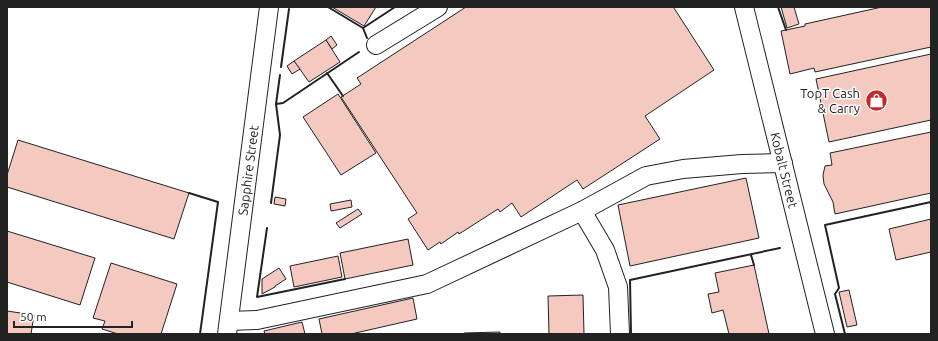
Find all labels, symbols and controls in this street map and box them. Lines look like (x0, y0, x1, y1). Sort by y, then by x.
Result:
place label: TopT Cash & Carry (800, 86, 860, 115)
shop icon: TopT Cash & Carry (863, 87, 889, 113)
street label: Sapphire Street (235, 124, 261, 216)
street label: Kobalt Street (768, 131, 801, 209)
scale bar (14, 303, 132, 329)
text: 50 m (20, 310, 47, 323)

